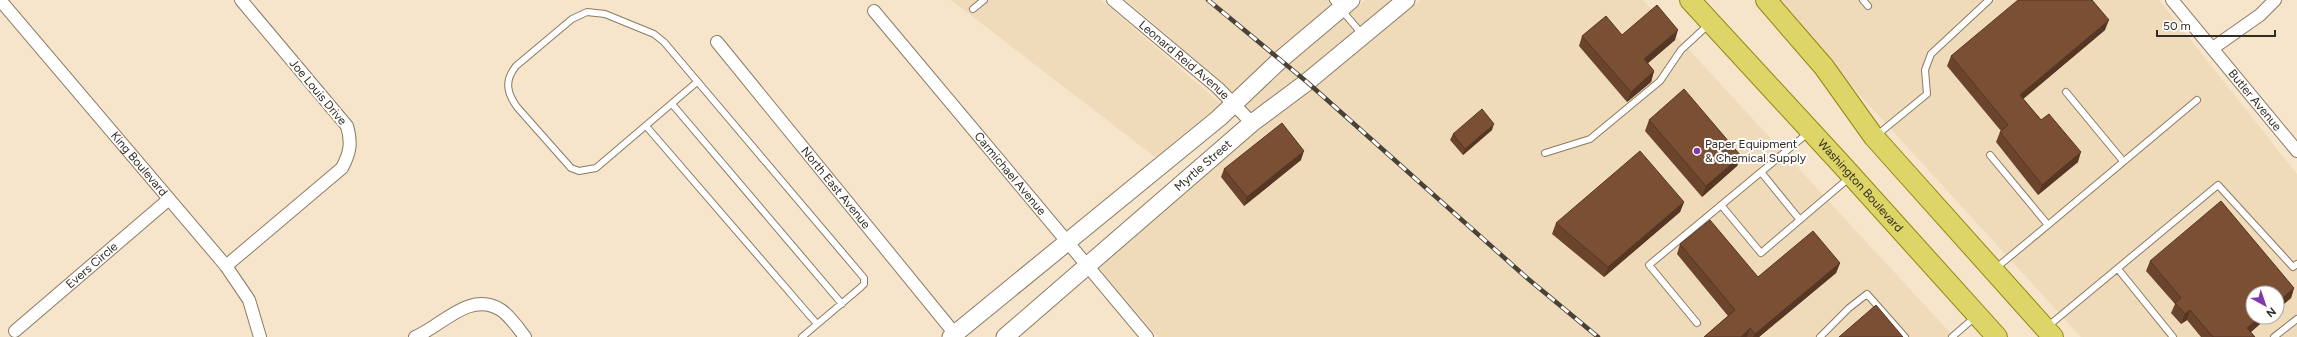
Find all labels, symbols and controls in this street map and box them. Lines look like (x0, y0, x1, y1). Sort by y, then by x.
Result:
scale bar (2157, 12, 2275, 38)
street label: Leonard Reid Avenue (1136, 18, 1232, 103)
text: 50 m (2163, 19, 2191, 33)
street label: Joe Louis Drive (286, 56, 350, 128)
street label: Butler Avenue (2225, 67, 2285, 134)
street label: King Boulevard (108, 129, 171, 199)
street label: Carmichael Avenue (971, 129, 1049, 218)
street label: Washington Boulevard (1815, 136, 1906, 235)
street label: Myrtle Street (1172, 137, 1235, 194)
place label: Paper Equipment & Chemical Supply (1705, 137, 1807, 165)
street label: North East Avenue (798, 144, 874, 232)
marker: Paper Equipment & Chemical Supply (1692, 146, 1702, 156)
street label: Evers Circle (63, 239, 121, 291)
north arrow (2245, 285, 2285, 325)
text: N (2264, 305, 2279, 320)

